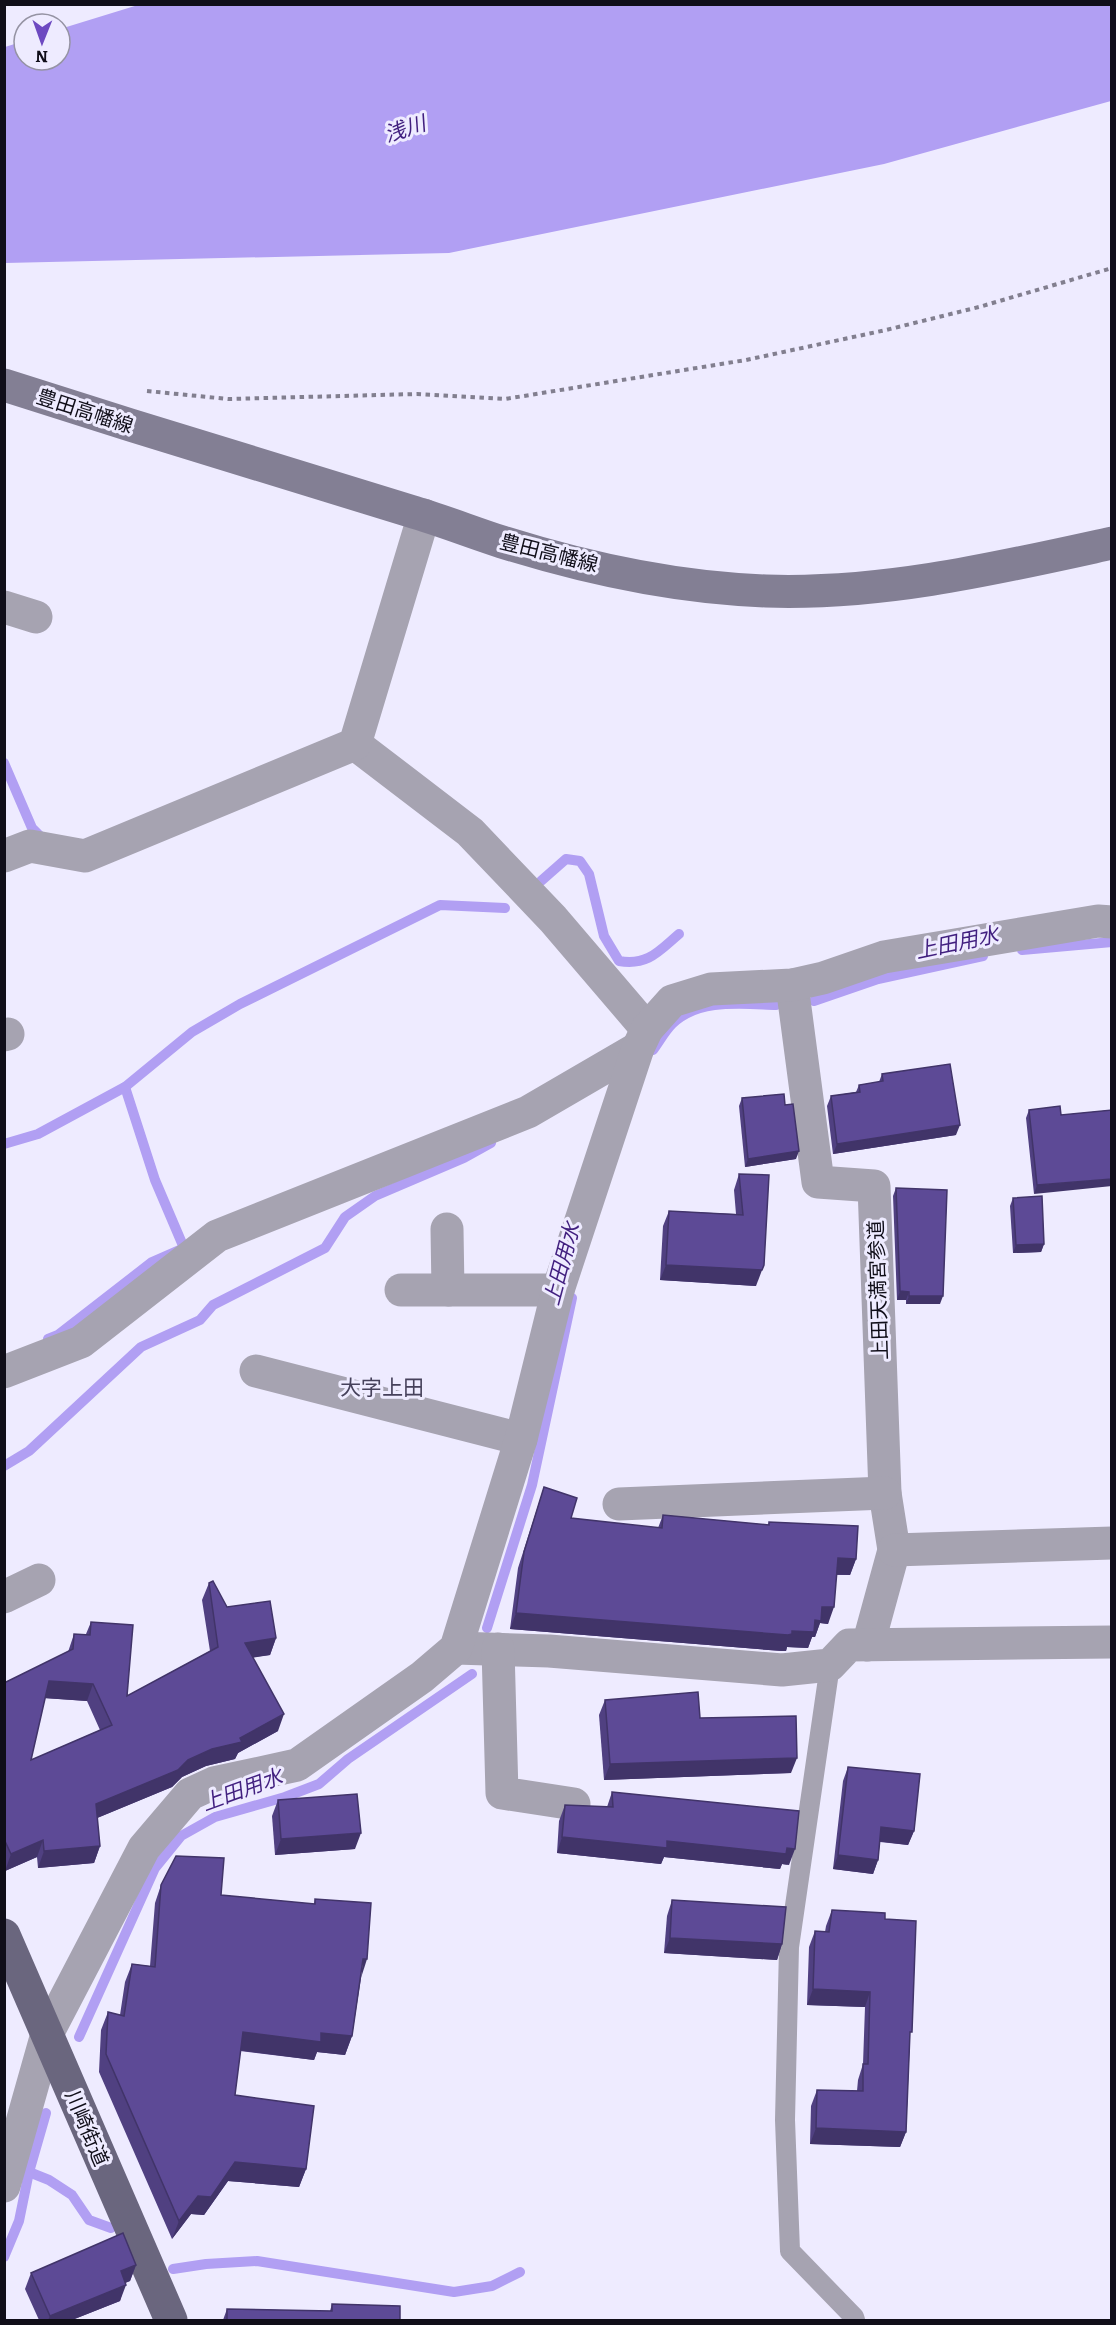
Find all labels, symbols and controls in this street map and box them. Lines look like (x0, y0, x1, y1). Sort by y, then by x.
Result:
north arrow (12, 12, 72, 72)
text: N (35, 47, 48, 66)
water label: 浅川 (381, 110, 431, 148)
street label: 豊田高幡線 (34, 384, 136, 438)
street label: 豊田高幡線 (498, 529, 600, 577)
water label: 上田用水 (913, 921, 1003, 964)
water label: 上田用水 (539, 1218, 586, 1308)
street label: 上田天満宮参道 (864, 1220, 892, 1360)
district label: 大字上田 (340, 1375, 424, 1401)
water label: 上田用水 (198, 1763, 288, 1817)
street label: 川崎街道 (60, 2086, 114, 2170)

